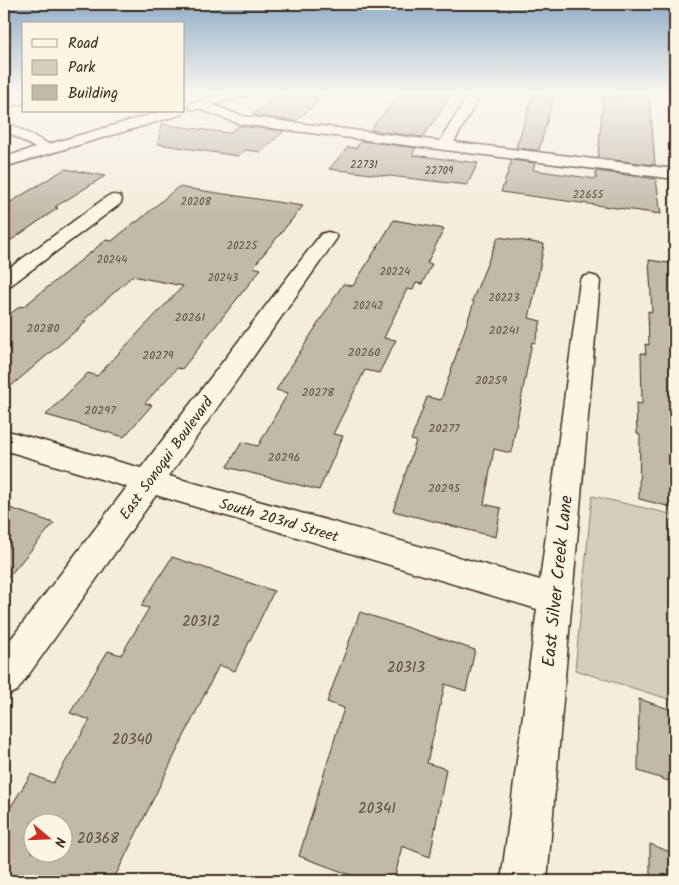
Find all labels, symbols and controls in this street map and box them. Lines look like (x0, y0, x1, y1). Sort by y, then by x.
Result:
legend (22, 22, 185, 112)
text: Road (68, 32, 99, 56)
text: Park (68, 56, 96, 80)
text: Building (68, 82, 118, 106)
house number: 22731 (350, 156, 378, 174)
house number: 22709 (425, 162, 454, 180)
house number: 22655 (573, 186, 604, 204)
house number: 20208 (181, 193, 212, 211)
house number: 20225 (227, 237, 258, 255)
house number: 20244 (97, 251, 127, 269)
house number: 20224 (380, 263, 410, 281)
house number: 20243 (208, 269, 238, 287)
house number: 20223 (489, 289, 519, 307)
house number: 20242 (353, 297, 383, 315)
house number: 20261 (175, 308, 205, 327)
house number: 20280 (26, 319, 60, 338)
house number: 20241 (489, 321, 519, 340)
house number: 20260 (348, 343, 380, 362)
house number: 20279 (142, 346, 174, 365)
house number: 20259 (475, 371, 507, 390)
house number: 20278 (302, 383, 335, 402)
street label: East Sonoqui Boulevard (114, 392, 220, 525)
house number: 20297 (84, 401, 116, 420)
house number: 20277 (428, 419, 460, 438)
house number: 20296 (268, 448, 300, 467)
house number: 20295 (428, 479, 462, 498)
street label: South 203rd Street (216, 492, 341, 550)
street label: East Silver Creek Lane (535, 494, 582, 668)
house number: 20312 (182, 610, 220, 634)
house number: 20313 (387, 656, 425, 680)
house number: 20340 (112, 728, 153, 752)
house number: 20341 (358, 797, 396, 821)
north arrow (22, 812, 72, 862)
house number: 20368 (77, 827, 120, 851)
text: N (47, 834, 71, 850)

